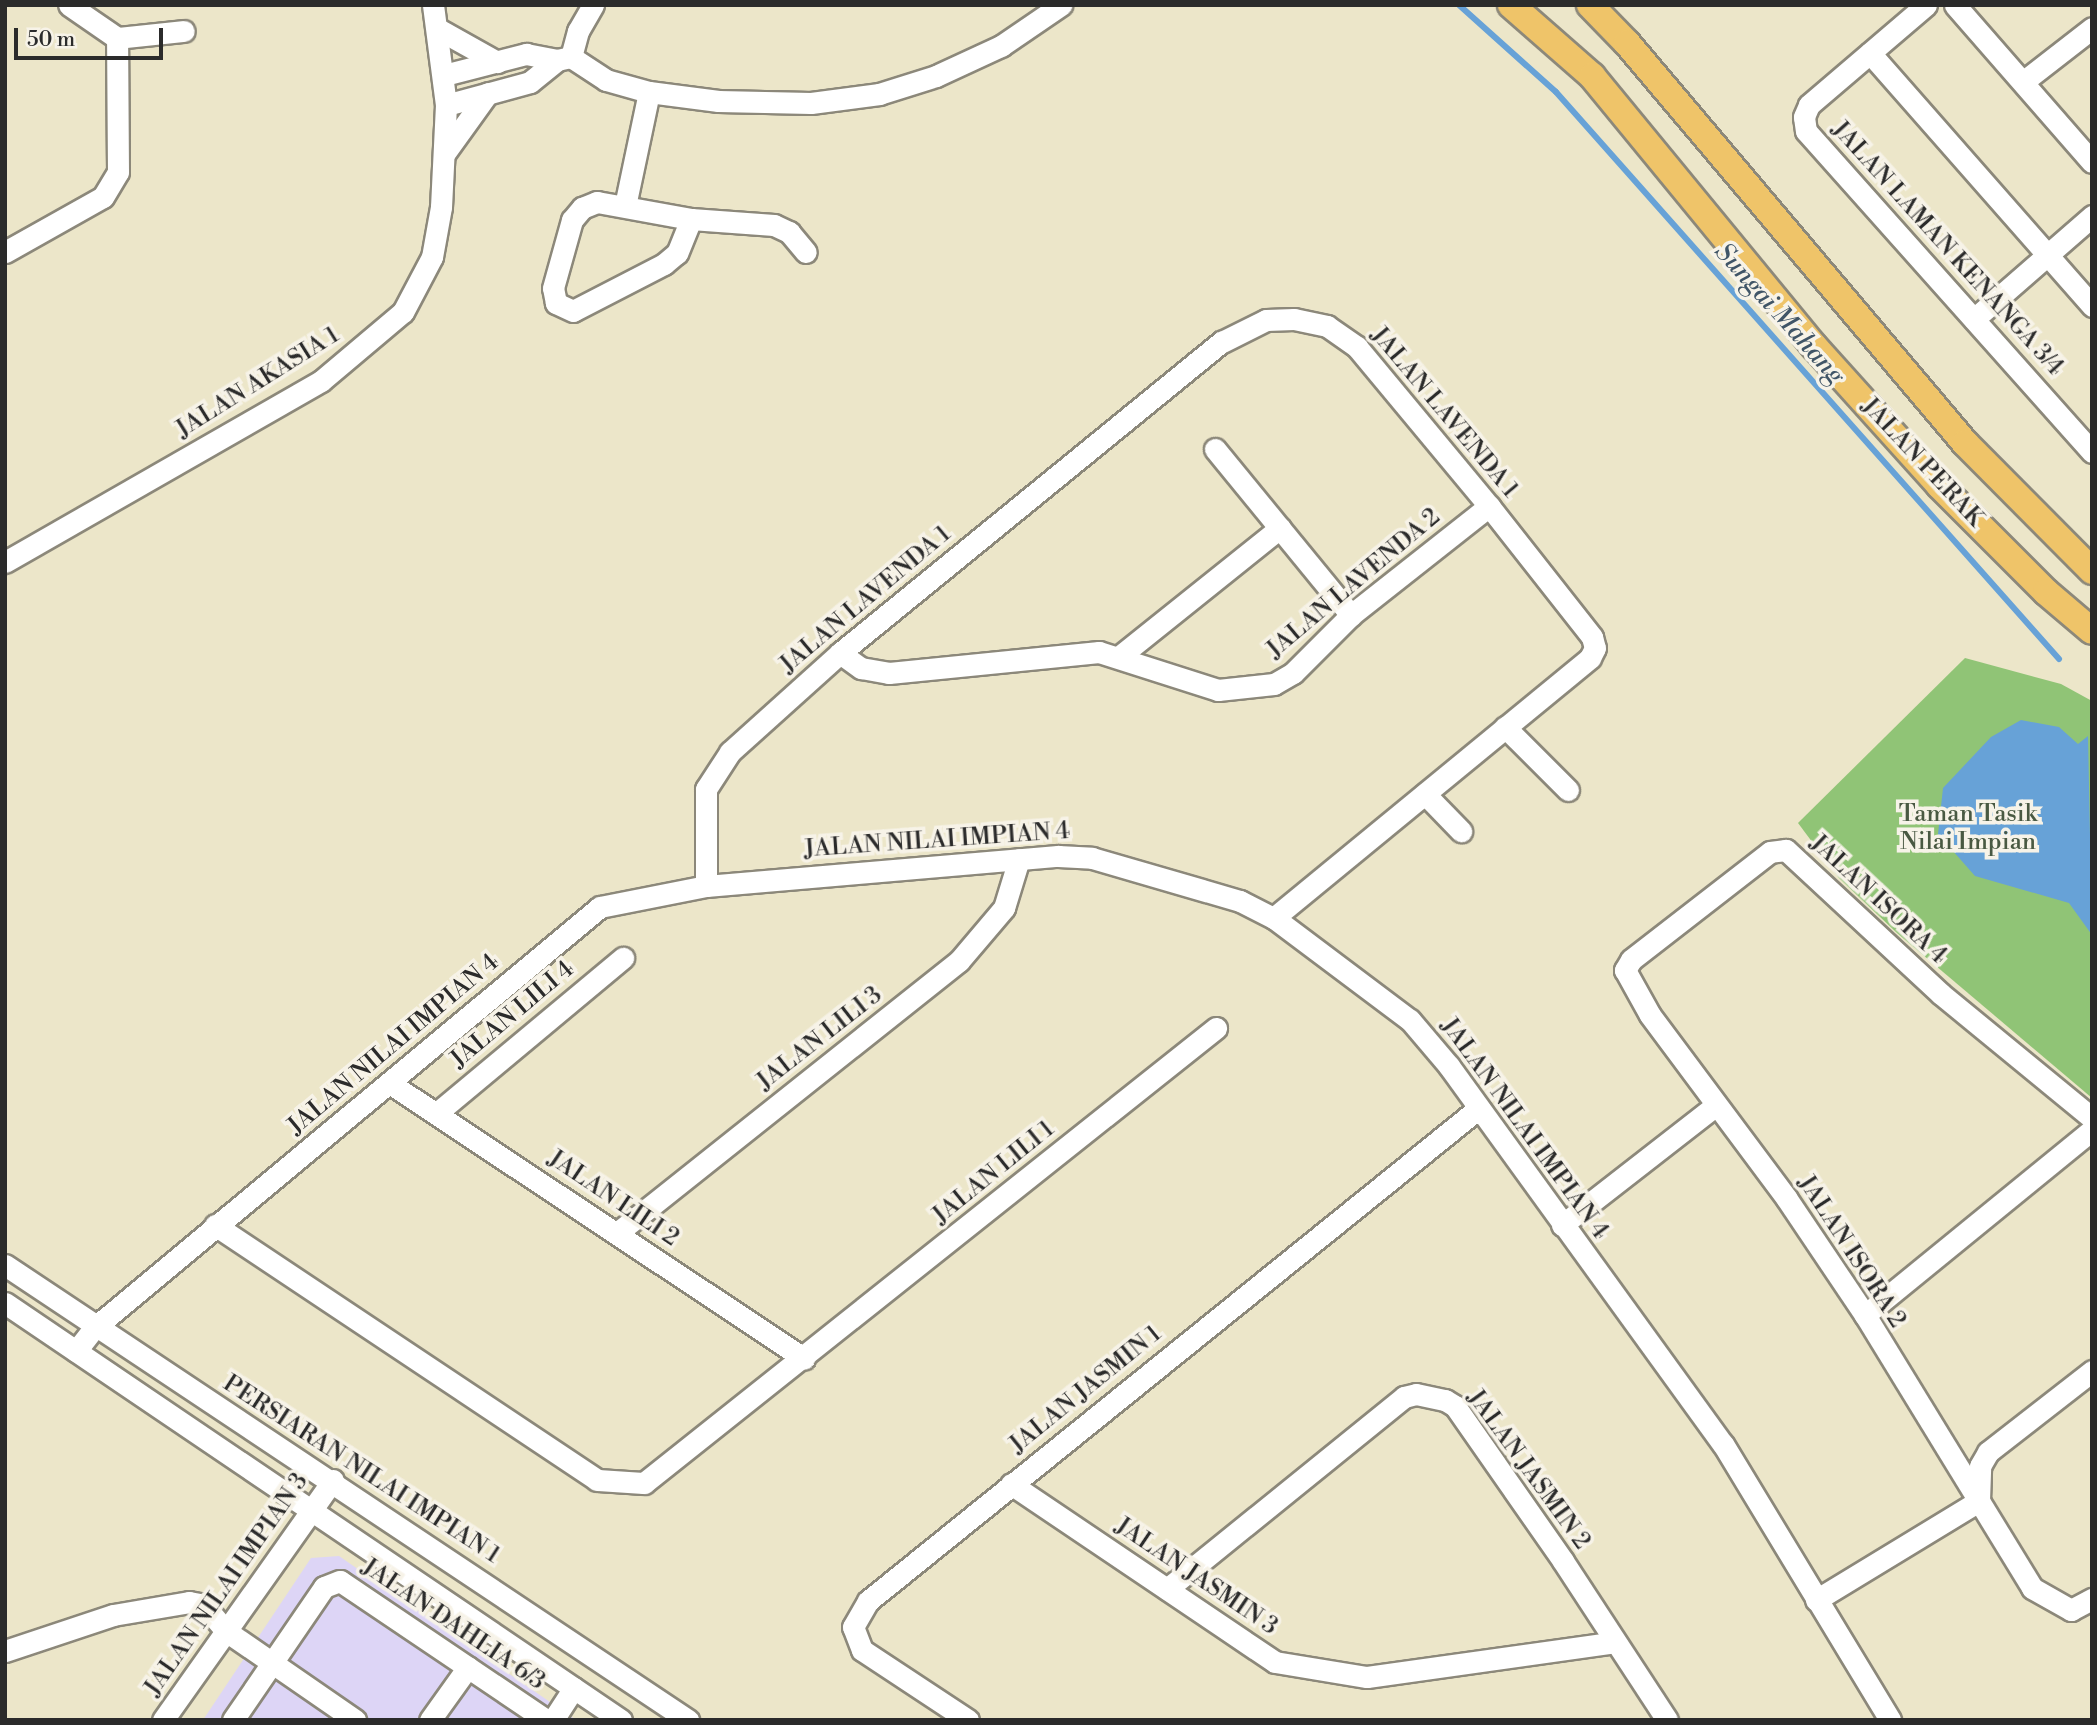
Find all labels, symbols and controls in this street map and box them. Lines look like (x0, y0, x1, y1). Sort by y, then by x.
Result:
scale bar (18, 14, 166, 58)
text: 50 m (27, 27, 75, 53)
street label: JALAN LAMAN KENANGA 3/4 (1825, 116, 2069, 382)
water label: Sungai Mahang (1707, 237, 1851, 391)
street label: JALAN AKASIA 1 (171, 321, 345, 445)
street label: JALAN LAVENDA 1 (1364, 322, 1524, 504)
street label: JALAN PERAK (1855, 393, 1989, 533)
street label: JALAN LAVENDA 2 (1262, 503, 1446, 665)
street label: JALAN LAVENDA 1 (775, 520, 957, 680)
park label: Taman Tasik Nilai Impian (1899, 801, 2037, 857)
street label: JALAN NILAI IMPIAN 4 (803, 817, 1071, 865)
street label: JALAN ISORA 4 (1804, 829, 1952, 971)
street label: JALAN NILAI IMPIAN 4 (283, 948, 505, 1142)
street label: JALAN LILI 4 (446, 955, 580, 1075)
street label: JALAN LILI 3 (752, 981, 888, 1097)
street label: JALAN NILAI IMPIAN 4 (1434, 1013, 1614, 1245)
street label: JALAN LILI 1 (927, 1115, 1061, 1231)
street label: JALAN LILI 2 (542, 1145, 684, 1253)
street label: JALAN ISORA 2 (1791, 1171, 1911, 1333)
street label: JALAN JASMIN 1 (1004, 1320, 1168, 1460)
street label: PERSIARAN NILAI IMPIAN 1 (217, 1370, 505, 1570)
street label: JALAN JASMIN 2 (1461, 1385, 1595, 1555)
street label: JALAN NILAI IMPIAN 3 (139, 1468, 315, 1702)
street label: JALAN JASMIN 3 (1109, 1512, 1283, 1642)
street label: JALAN DAHLIA 6/3 (356, 1553, 550, 1697)

